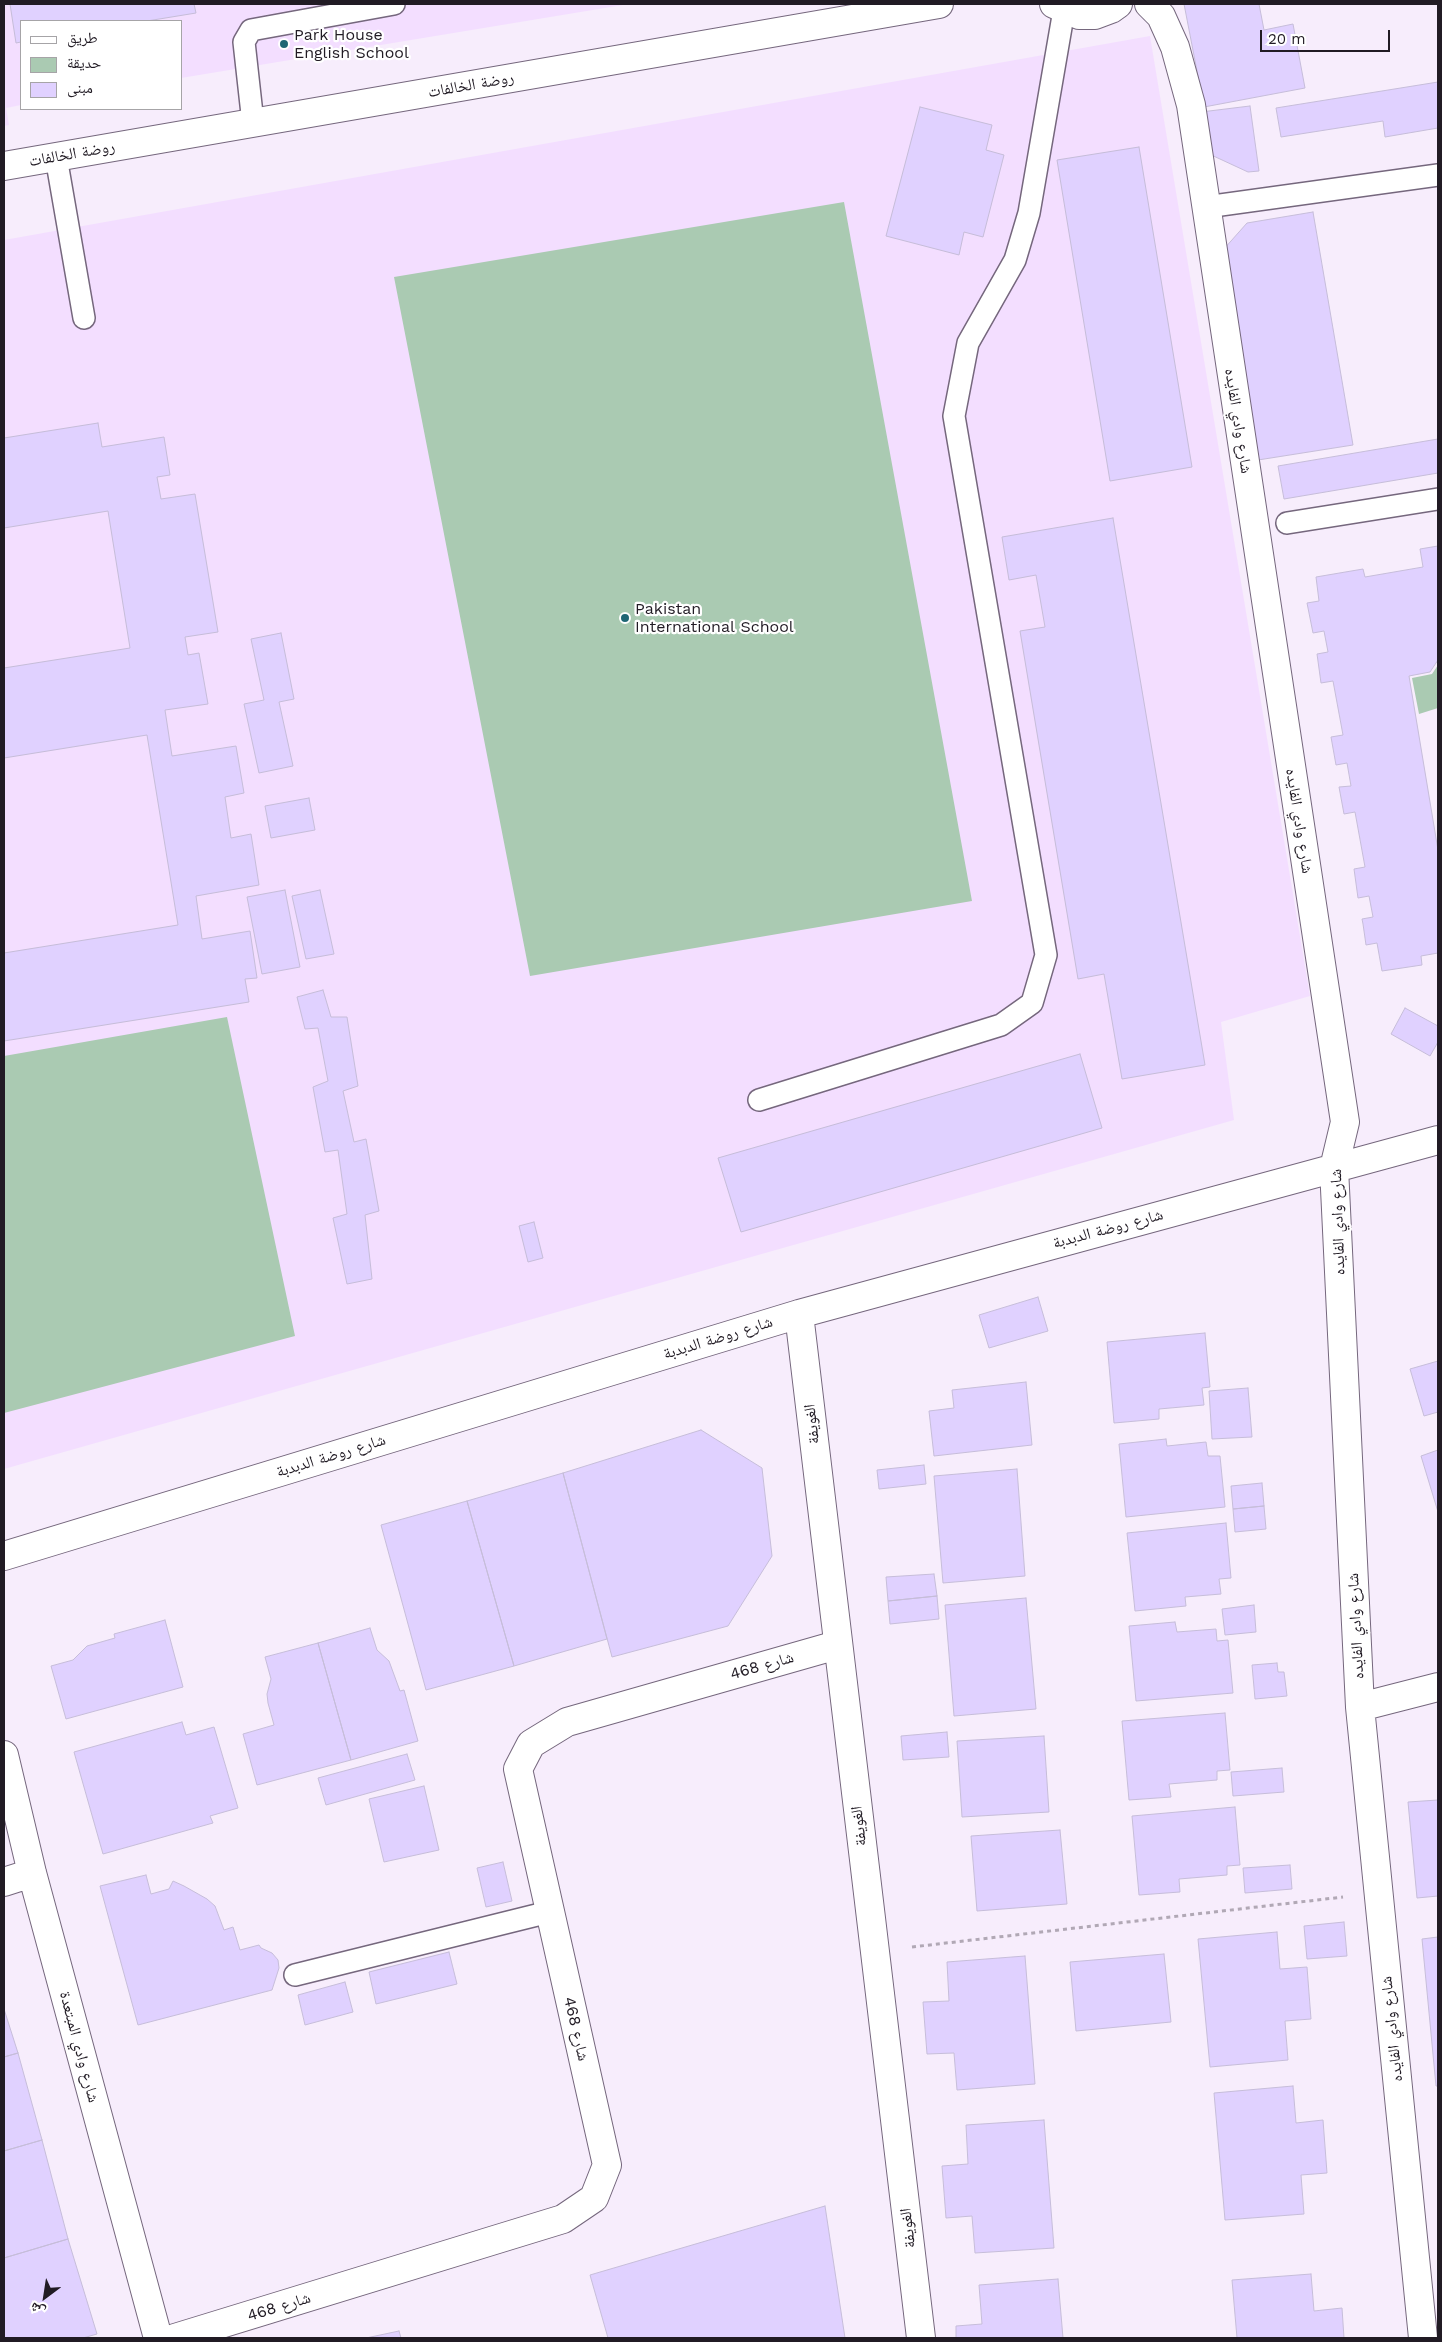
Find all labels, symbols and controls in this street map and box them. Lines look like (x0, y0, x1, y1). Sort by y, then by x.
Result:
legend (20, 20, 182, 110)
scale bar (1262, 20, 1392, 52)
place label: Park House English School (294, 25, 409, 63)
text: طريق (67, 29, 98, 47)
text: 20 m (1268, 30, 1306, 48)
marker: Park House English School (278, 38, 290, 50)
text: حديقة (67, 54, 101, 72)
street label: روضة الخالفات (427, 68, 515, 102)
text: مبنى (67, 79, 93, 97)
street label: روضة الخالفات (28, 137, 116, 171)
street label: شارع وادي الفايده (1220, 367, 1256, 475)
place label: Pakistan International School (635, 599, 794, 637)
marker: Pakistan International School (619, 612, 631, 624)
street label: شارع وادي الفايده (1281, 767, 1317, 875)
street label: شارع وادي الفايده (1327, 1169, 1349, 1275)
street label: شارع روضة الدبدبة (1051, 1205, 1165, 1253)
street label: شارع روضة الدبدبة (661, 1312, 775, 1364)
street label: الغويفة (800, 1403, 824, 1445)
street label: شارع روضة الدبدبة (274, 1430, 388, 1482)
street label: شارع وادي الفايده (1344, 1572, 1368, 1680)
street label: شارع 468 (728, 1648, 796, 1684)
street label: الغويفة (847, 1805, 871, 1847)
street label: شارع وادي الفايده (1377, 1975, 1407, 2083)
street label: شارع وادي المبتعدة (55, 1989, 103, 2105)
street label: شارع 468 (559, 1995, 593, 2063)
street label: الغويفة (896, 2207, 920, 2249)
north arrow (20, 2272, 70, 2322)
street label: شارع 468 (245, 2288, 313, 2326)
text: ش (27, 2299, 48, 2321)

